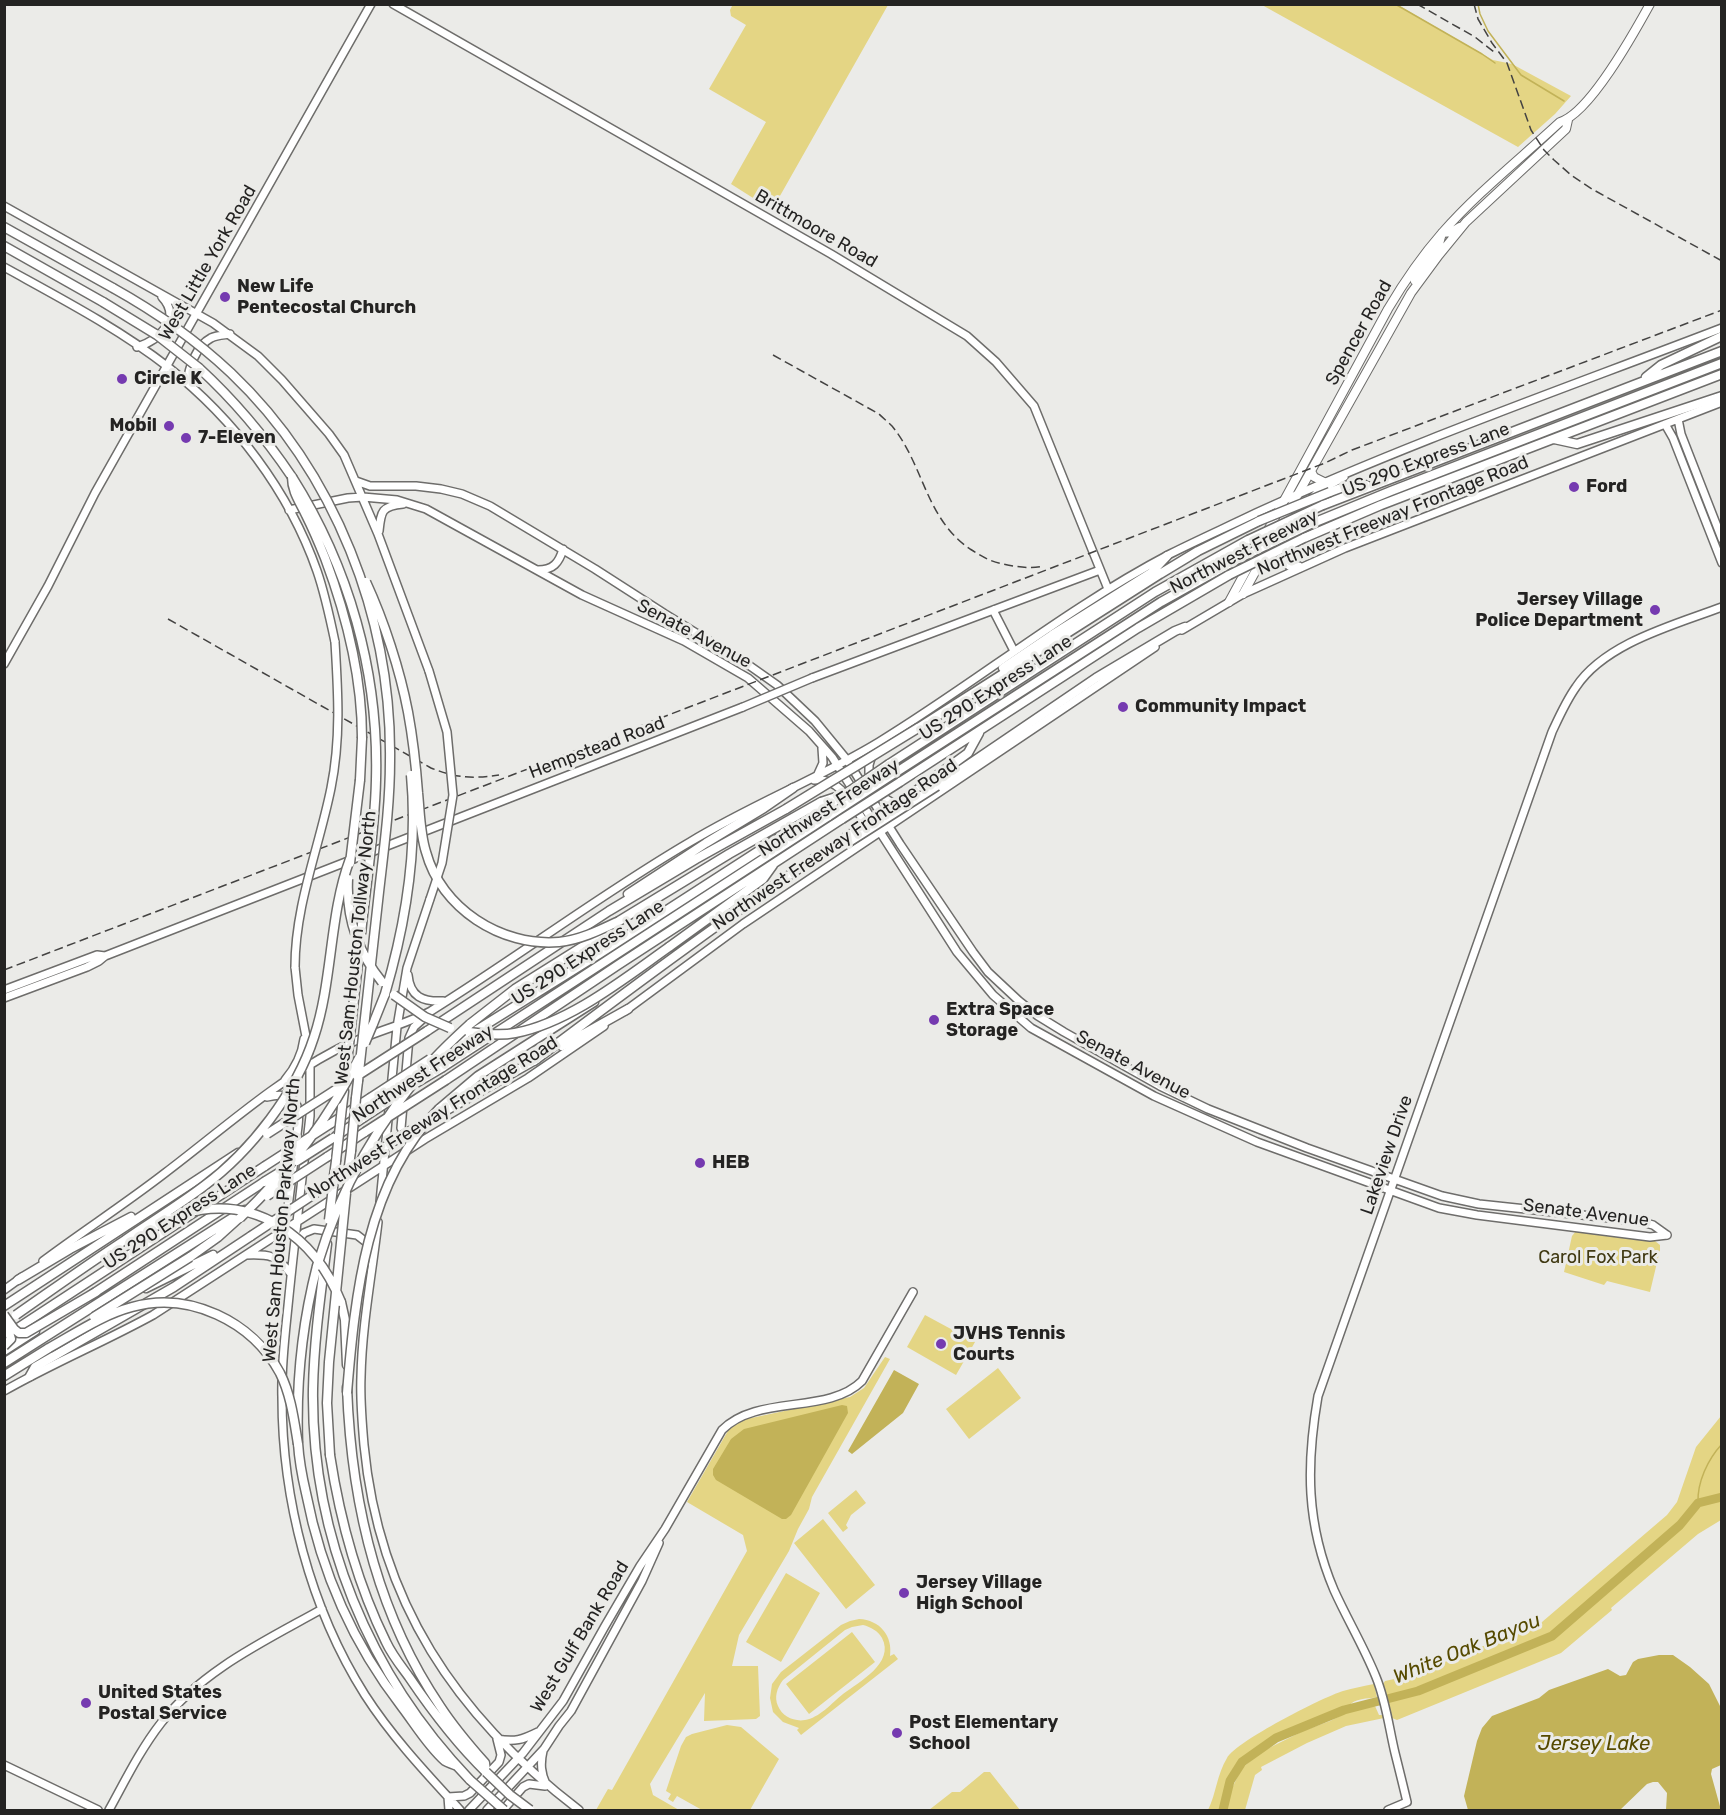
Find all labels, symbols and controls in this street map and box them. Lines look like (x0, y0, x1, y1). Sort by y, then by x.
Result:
street label: West Little York Road (155, 181, 261, 345)
street label: Brittmoore Road (751, 185, 881, 273)
place label: New Life Pentecostal Church (237, 276, 416, 318)
street label: Spencer Road (1321, 277, 1397, 389)
marker: New Life Pentecostal Church (218, 290, 232, 304)
place label: Circle K (134, 368, 202, 390)
marker: Circle K (115, 372, 129, 386)
place label: Mobil (109, 415, 157, 437)
street label: US 290 Express Lane (1339, 418, 1513, 502)
marker: Mobil (162, 419, 176, 433)
place label: 7-Eleven (198, 427, 276, 449)
marker: 7-Eleven (179, 431, 193, 445)
street label: Northwest Freeway Frontage Road (1254, 452, 1532, 580)
place label: Ford (1586, 476, 1627, 498)
marker: Ford (1567, 480, 1581, 494)
street label: Northwest Freeway (1166, 505, 1322, 599)
place label: Jersey Village Police Department (1475, 589, 1643, 632)
street label: Senate Avenue (633, 595, 755, 673)
marker: Jersey Village Police Department (1648, 603, 1662, 617)
street label: US 290 Express Lane (916, 631, 1076, 745)
place label: Community Impact (1135, 696, 1306, 718)
marker: Community Impact (1116, 700, 1130, 714)
street label: Hempstead Road (526, 712, 668, 784)
street label: Northwest Freeway Frontage Road (709, 755, 961, 935)
street label: Northwest Freeway (755, 755, 903, 861)
street label: West Sam Houston Tollway North (331, 810, 381, 1086)
street label: US 290 Express Lane (508, 896, 668, 1010)
place label: Extra Space Storage (946, 999, 1054, 1042)
marker: Extra Space Storage (927, 1013, 941, 1027)
street label: Northwest Freeway (349, 1021, 497, 1127)
street label: Senate Avenue (1072, 1026, 1194, 1104)
street label: Northwest Freeway Frontage Road (304, 1032, 562, 1204)
street label: West Sam Houston Parkway North (259, 1077, 305, 1363)
street label: Lakeview Drive (1356, 1092, 1418, 1218)
place label: HEB (712, 1152, 750, 1174)
marker: HEB (693, 1156, 707, 1170)
street label: US 290 Express Lane (100, 1160, 260, 1274)
street label: Senate Avenue (1522, 1195, 1650, 1231)
park label: Carol Fox Park (1538, 1247, 1658, 1269)
place label: JVHS Tennis Courts (953, 1323, 1065, 1366)
marker: JVHS Tennis Courts (934, 1337, 948, 1351)
street label: West Gulf Bank Road (526, 1557, 634, 1717)
place label: Jersey Village High School (916, 1572, 1042, 1614)
marker: Jersey Village High School (897, 1586, 911, 1600)
water label: White Oak Bayou (1390, 1609, 1544, 1689)
place label: United States Postal Service (98, 1682, 227, 1724)
marker: United States Postal Service (79, 1696, 93, 1710)
place label: Post Elementary School (909, 1712, 1058, 1754)
marker: Post Elementary School (890, 1726, 904, 1740)
water label: Jersey Lake (1538, 1732, 1650, 1756)

